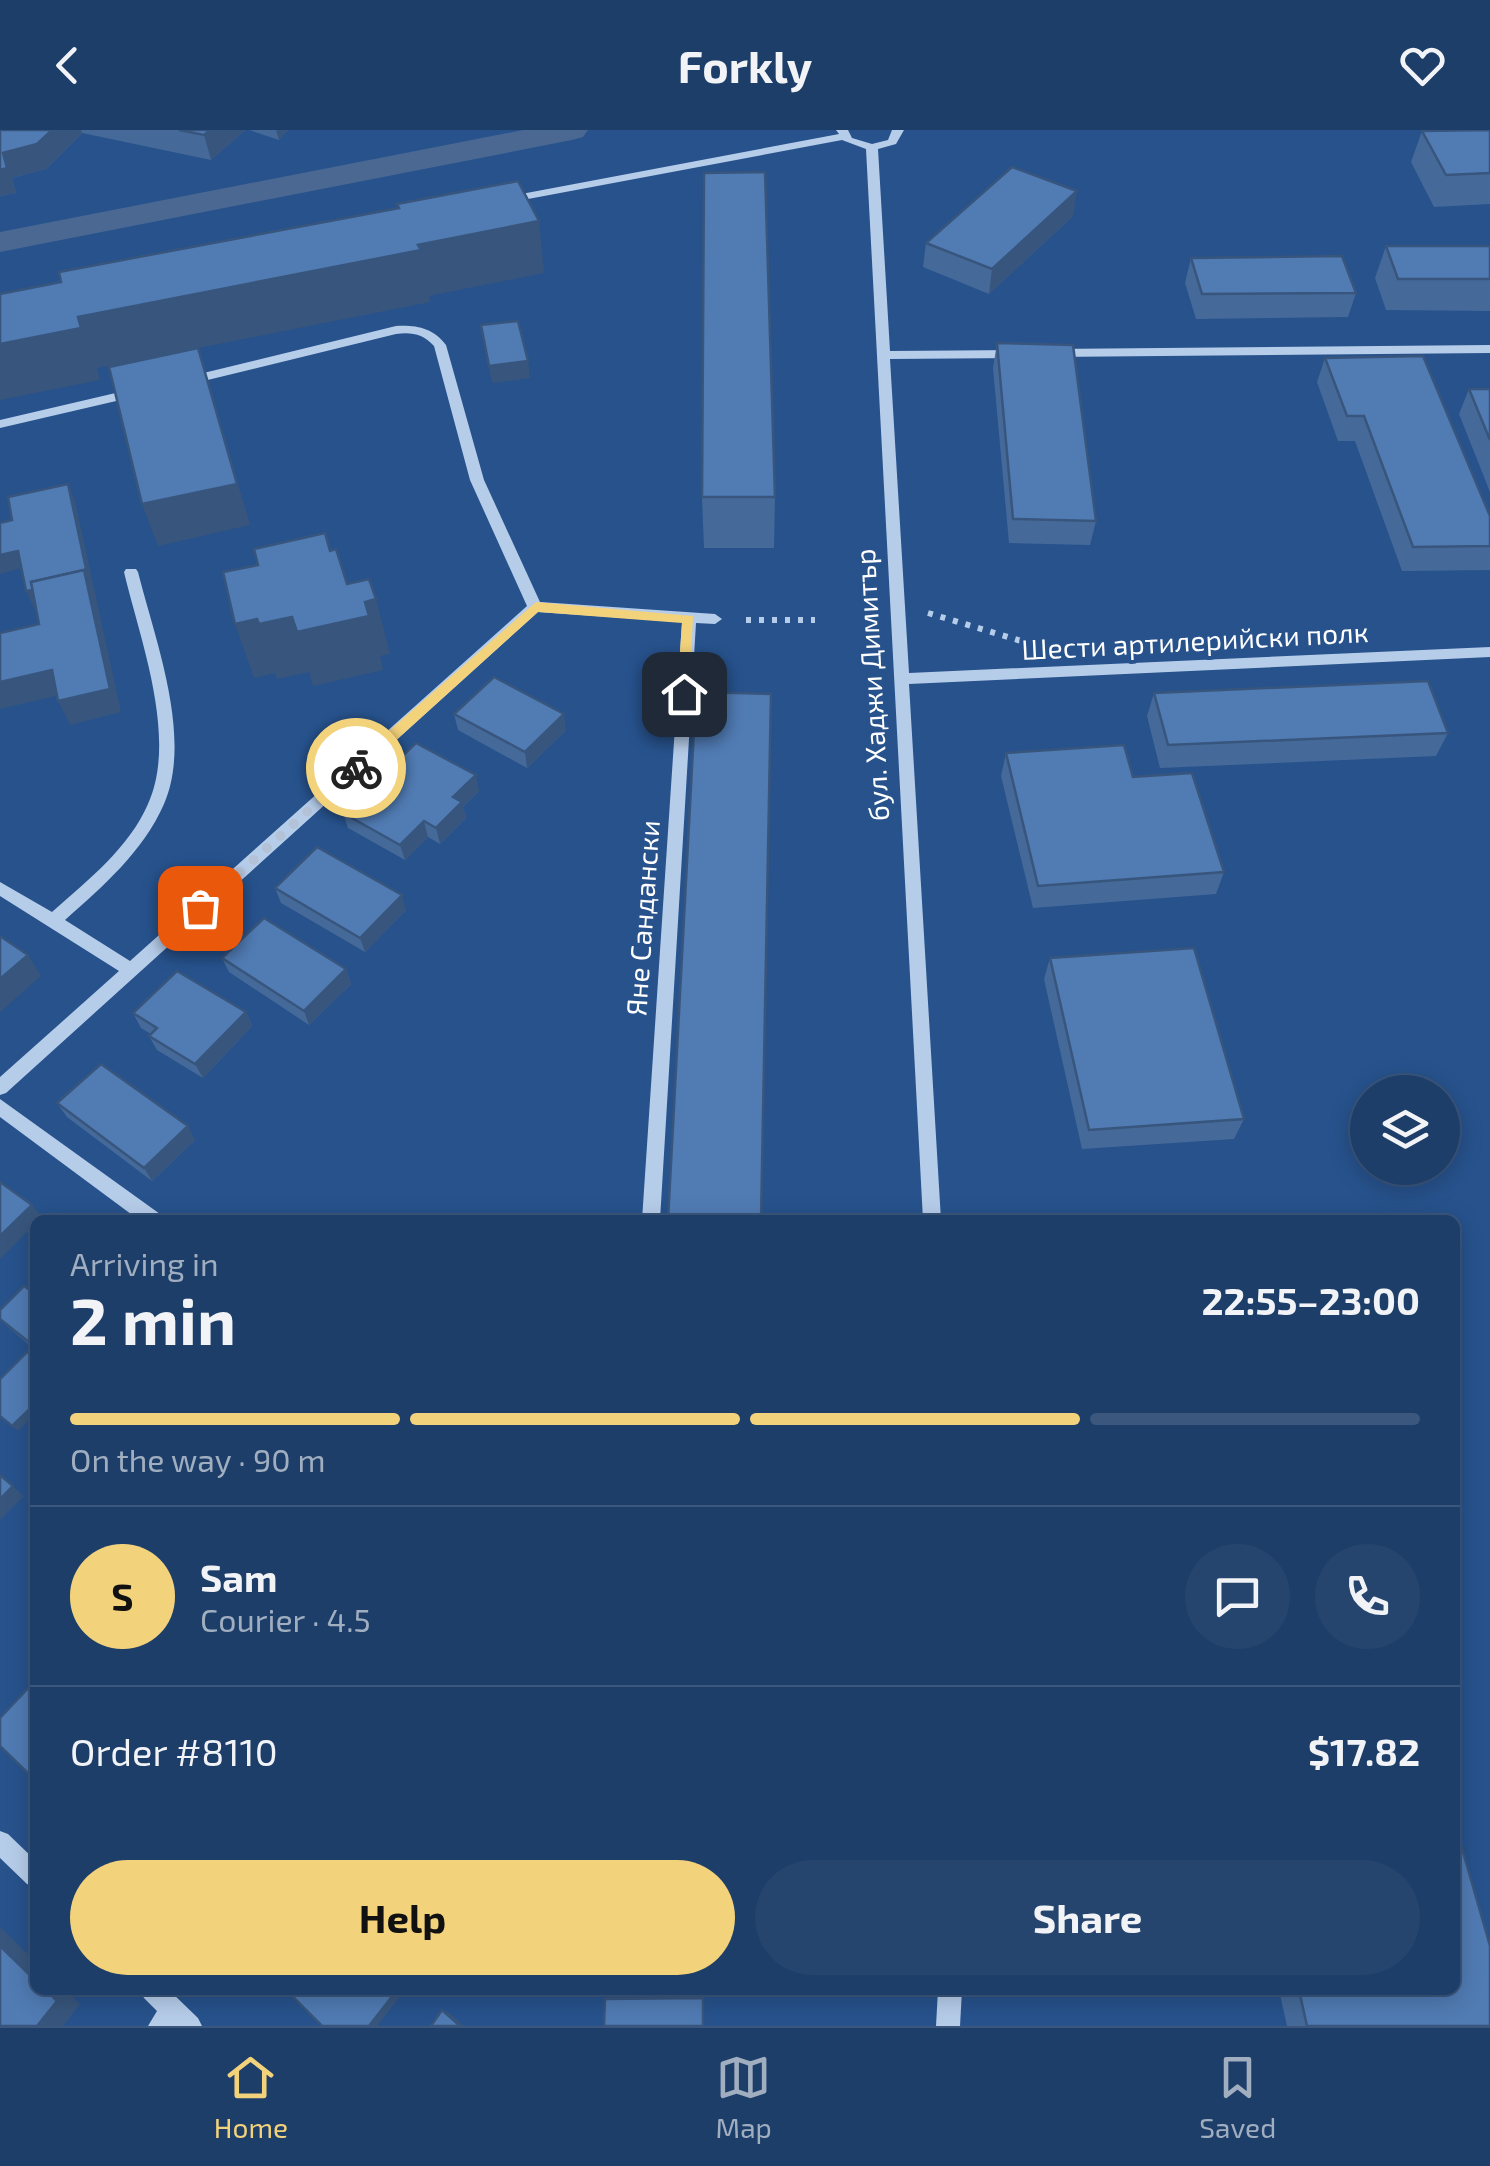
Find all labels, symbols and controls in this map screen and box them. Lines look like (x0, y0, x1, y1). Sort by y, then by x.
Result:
icon: back (40, 38, 95, 93)
text: Forkly (678, 38, 812, 92)
icon: heart (1395, 38, 1450, 93)
street label: бул. Хаджи Димитър (847, 548, 895, 822)
street label: Шести артилерийски полк (1021, 614, 1369, 666)
pin (642, 652, 727, 737)
icon: home (657, 667, 712, 722)
courier (306, 718, 406, 818)
icon: bike (329, 741, 384, 796)
street label: Яне Сандански (618, 819, 666, 1017)
pin (158, 866, 243, 951)
icon: bag (173, 881, 228, 936)
map controls (1350, 1075, 1460, 1185)
button: layers (1350, 1075, 1460, 1185)
text: Arriving in (70, 1244, 219, 1282)
text: 22:55–23:00 (1201, 1277, 1420, 1323)
text: 2 min (70, 1280, 236, 1358)
text: On the way · 90 m (70, 1440, 326, 1478)
button: chat (1185, 1544, 1290, 1649)
button: phone (1315, 1544, 1420, 1649)
text: Sam (200, 1554, 277, 1600)
text: S (111, 1573, 134, 1619)
text: Courier · 4.5 (200, 1600, 371, 1638)
text: Order #8110 (70, 1728, 278, 1774)
text: $17.82 (1308, 1728, 1420, 1774)
button: Help (70, 1860, 735, 1975)
button: Share (755, 1860, 1420, 1975)
tab: Home (214, 2050, 288, 2144)
tab: Map (716, 2050, 772, 2144)
tab: Saved (1199, 2050, 1276, 2144)

